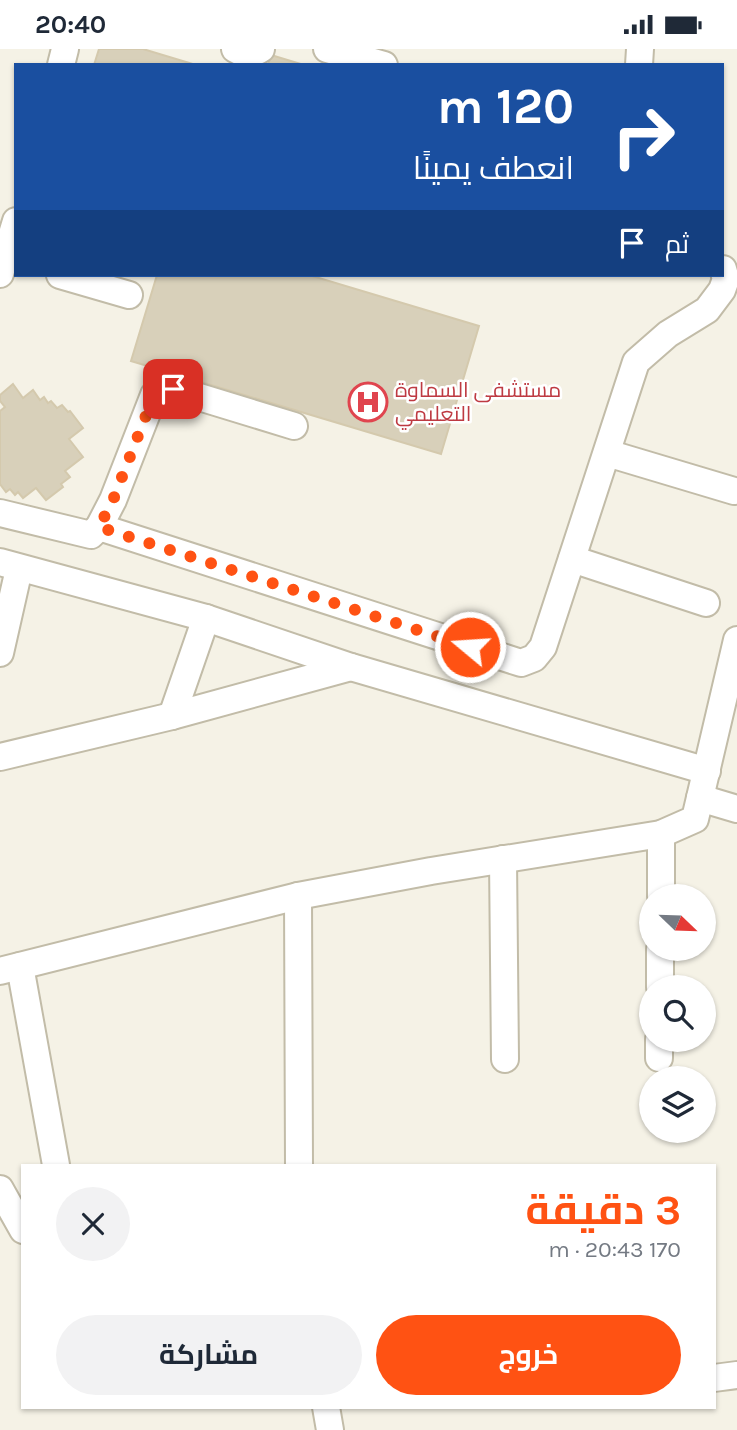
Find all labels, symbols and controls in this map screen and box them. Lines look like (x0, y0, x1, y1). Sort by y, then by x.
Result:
text: 20:40 (35, 9, 106, 40)
text: 120 m (437, 78, 574, 135)
icon: right (598, 91, 689, 182)
text: انعطف يمينًا (413, 150, 574, 187)
icon: arrive (613, 224, 651, 262)
text: ثم (665, 229, 689, 260)
pin (143, 359, 203, 419)
icon: arrive (154, 370, 192, 408)
place label: مستشفى السماوة التعليمي (395, 378, 561, 430)
hospital icon: مستشفى السماوة التعليمي (347, 381, 389, 423)
position arrow (433, 610, 507, 684)
north arrow (639, 884, 716, 961)
map controls (639, 884, 716, 1143)
button: search (639, 975, 716, 1052)
button: layers (639, 1066, 716, 1143)
text: 3 دقيقة (526, 1185, 681, 1235)
button: close (56, 1187, 130, 1261)
text: 170 m · 20:43 (548, 1236, 681, 1263)
button: مشاركة (56, 1315, 362, 1395)
button: خروج (376, 1315, 681, 1395)

